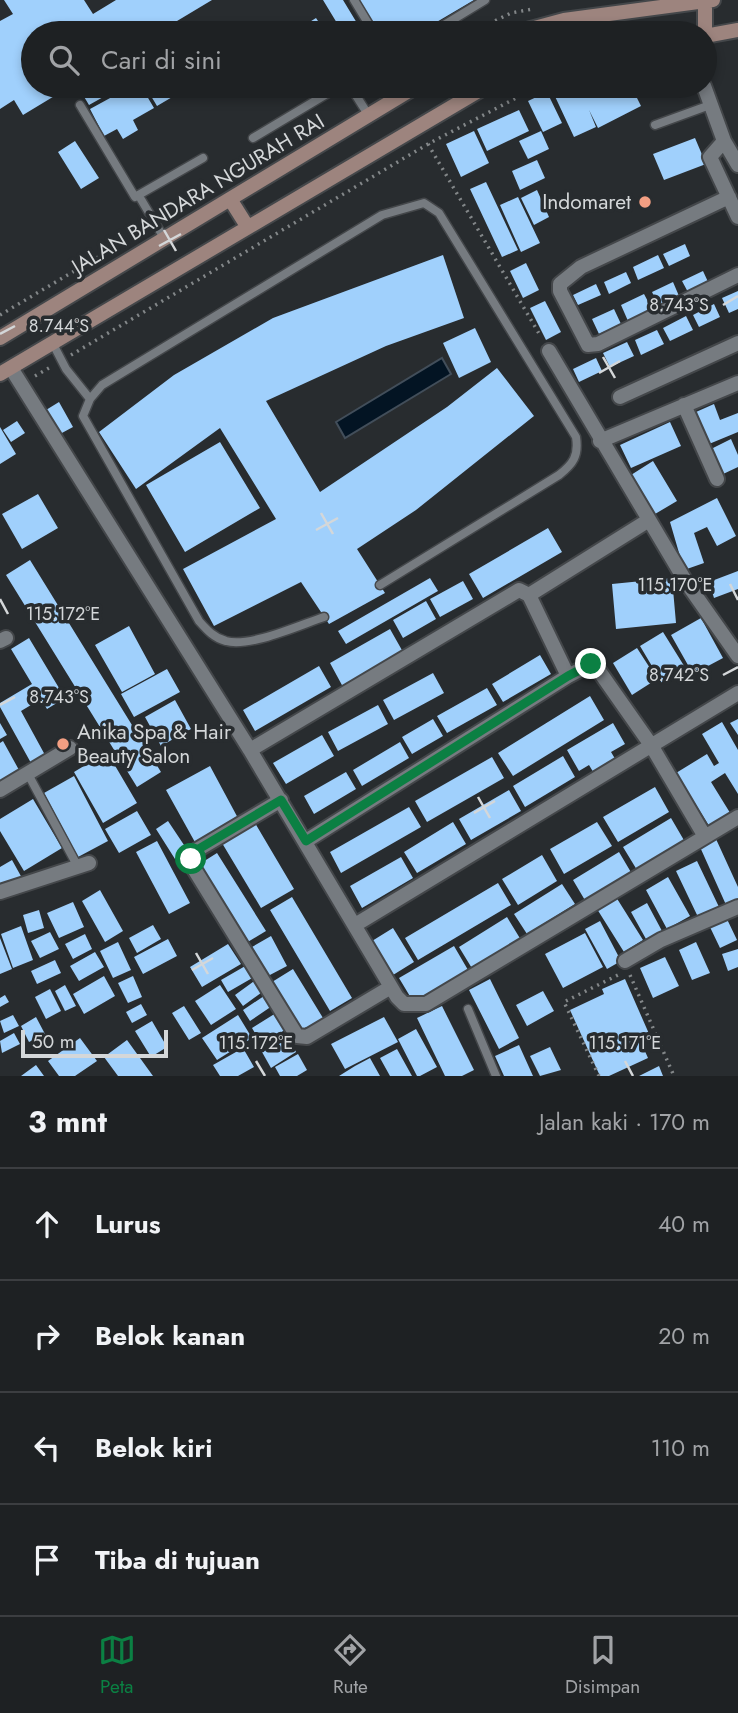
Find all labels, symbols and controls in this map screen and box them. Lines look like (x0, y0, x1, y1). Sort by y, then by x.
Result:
search box (21, 21, 717, 98)
icon: search (45, 41, 83, 79)
text: Cari di sini (101, 41, 222, 79)
street label: JALAN BANDARA NGURAH RAI (64, 107, 330, 283)
place label: Indomaret (542, 187, 631, 217)
marker: Indomaret (637, 194, 653, 210)
text: 8.743°S (649, 292, 709, 318)
text: 8.744°S (29, 313, 89, 339)
text: 115.170°E (637, 572, 713, 598)
text: 115.172°E (26, 601, 100, 627)
route end (575, 648, 606, 679)
text: 8.742°S (649, 662, 709, 688)
text: 8.743°S (29, 684, 89, 710)
place label: Anika Spa & Hair Beauty Salon (77, 717, 232, 771)
marker: Anika Spa & Hair Beauty Salon (55, 736, 71, 752)
route start (175, 843, 206, 874)
scale bar (21, 1027, 168, 1059)
text: 50 m (32, 1028, 75, 1055)
text: 115.172°E (219, 1030, 293, 1056)
text: 115.171°E (589, 1030, 661, 1056)
text: 3 mnt (28, 1100, 107, 1143)
text: Jalan kaki · 170 m (539, 1105, 710, 1139)
icon: ahead (28, 1205, 66, 1243)
text: Lurus (95, 1205, 161, 1243)
text: 40 m (658, 1207, 710, 1241)
icon: right (28, 1317, 66, 1355)
text: Belok kanan (95, 1317, 245, 1355)
text: 20 m (658, 1319, 710, 1353)
icon: left (28, 1429, 66, 1467)
text: Belok kiri (95, 1429, 212, 1467)
text: 110 m (651, 1431, 710, 1465)
icon: arrive (28, 1541, 66, 1579)
text: Tiba di tujuan (95, 1541, 260, 1579)
tab: Peta (98, 1631, 136, 1700)
tab: Rute (331, 1631, 369, 1700)
tab: Disimpan (565, 1631, 640, 1700)

